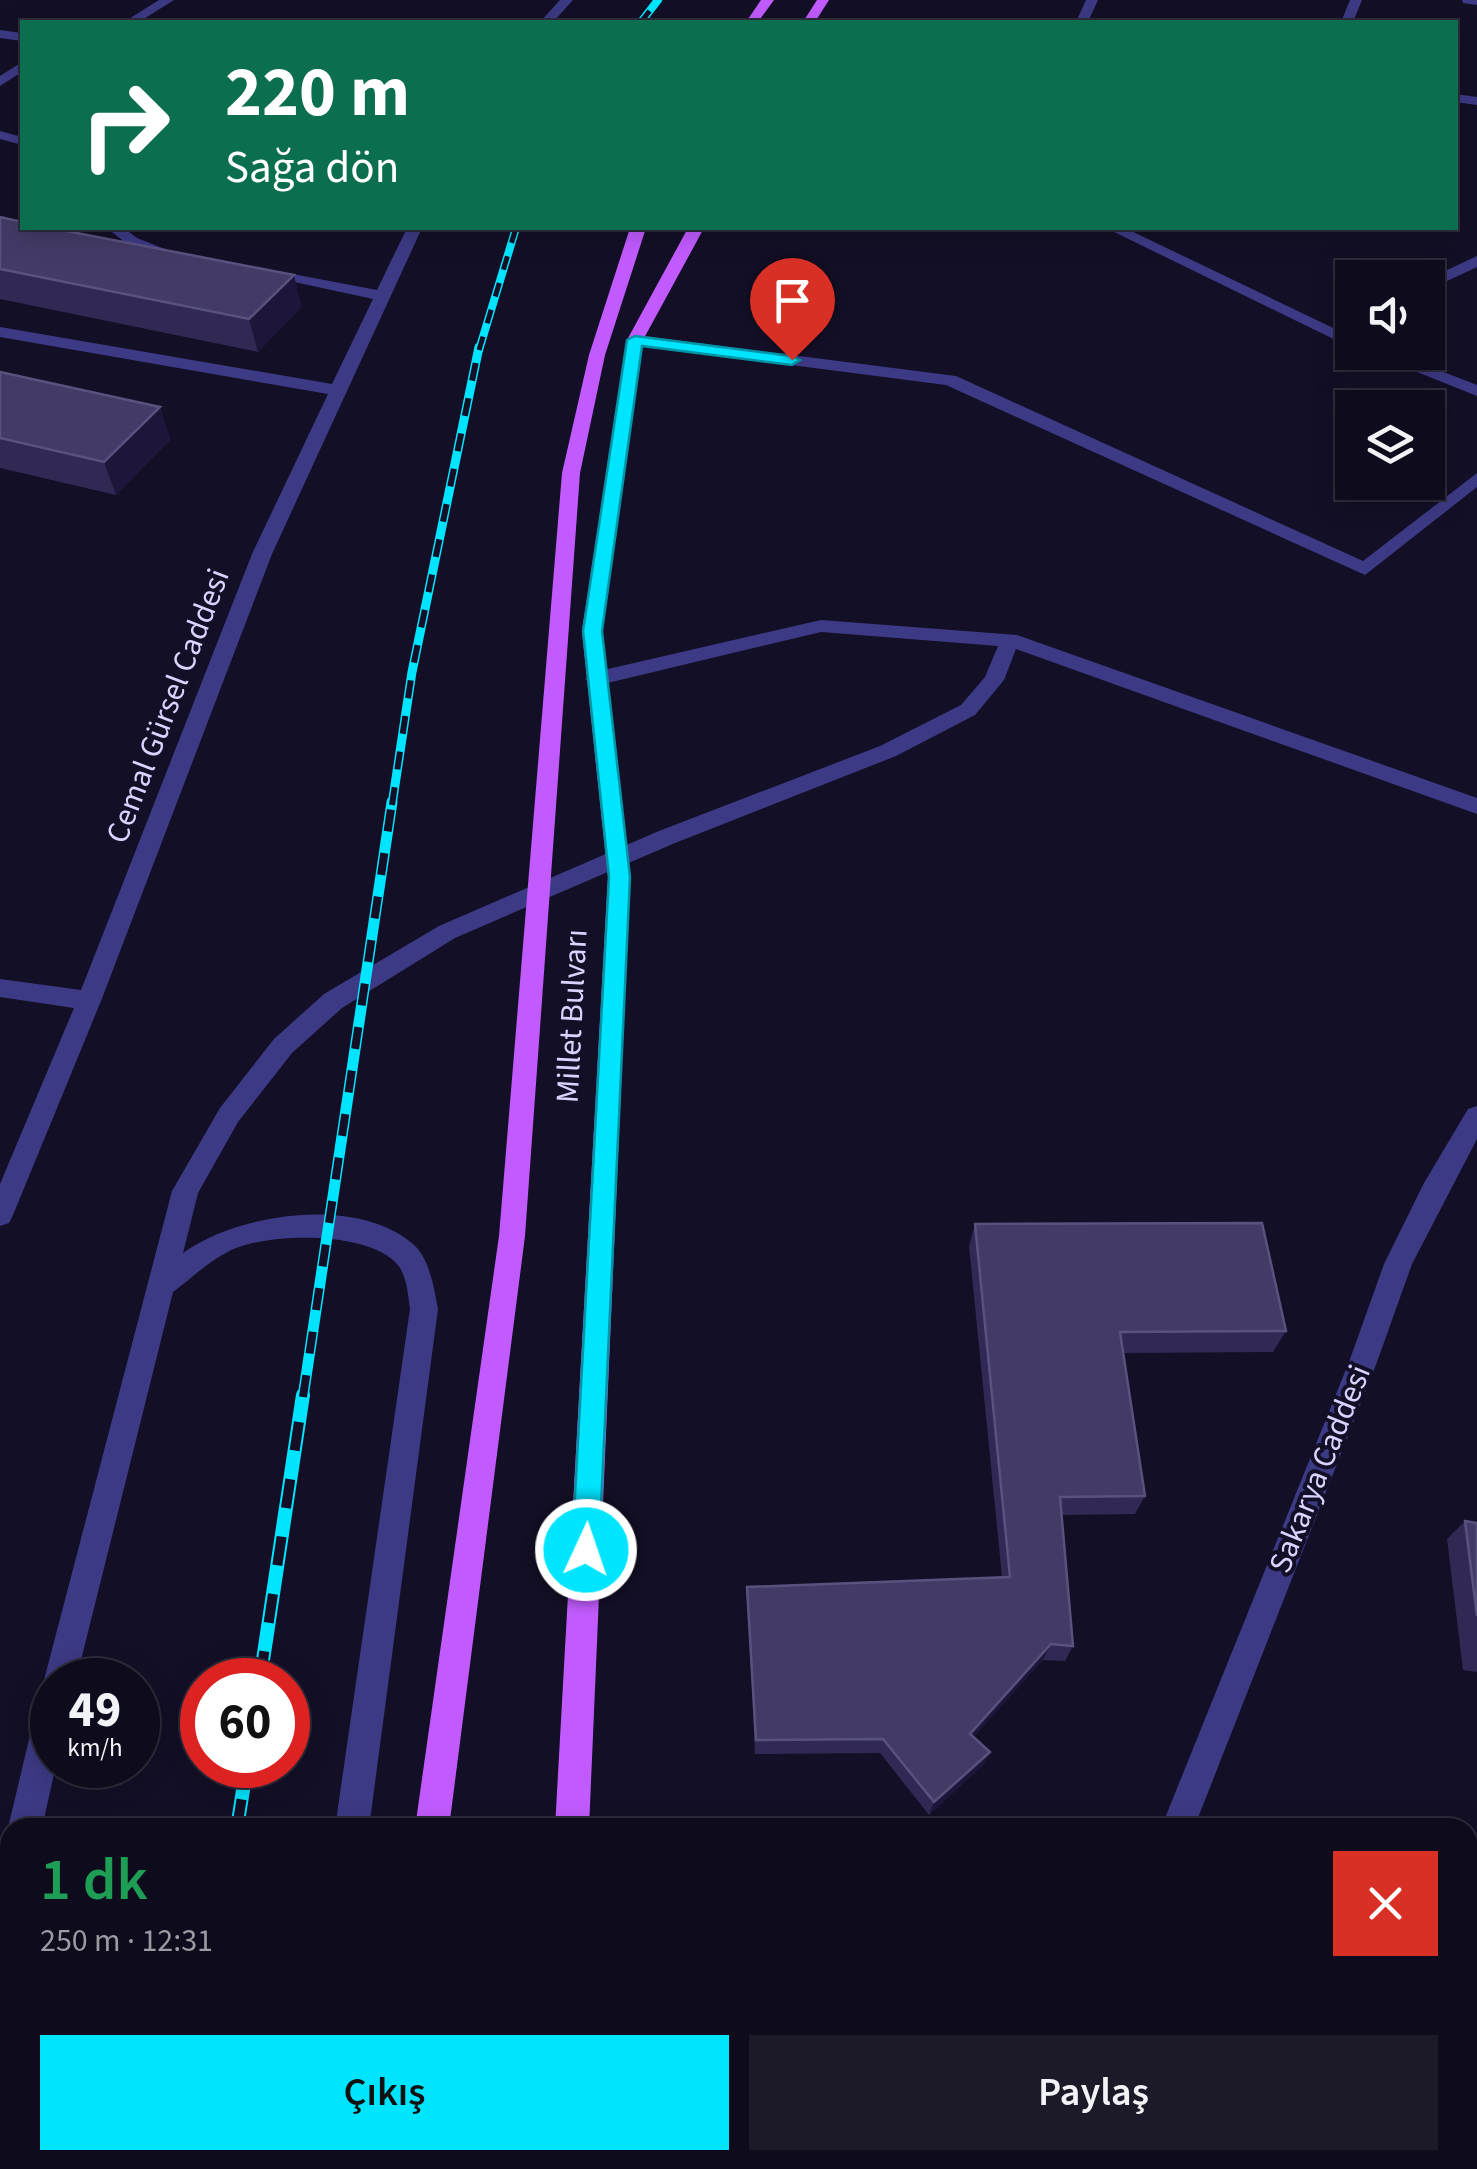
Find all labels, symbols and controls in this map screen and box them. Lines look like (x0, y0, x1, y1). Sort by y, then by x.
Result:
text: 220 m (225, 43, 410, 143)
icon: right (60, 60, 190, 190)
text: Sağa dön (225, 136, 399, 200)
pin (750, 258, 835, 361)
map controls (1335, 260, 1445, 500)
button: sound (1335, 260, 1445, 370)
icon: arrive (765, 273, 820, 328)
button: layers (1335, 390, 1445, 500)
street label: Cemal Gürsel Caddesi (94, 562, 242, 850)
street label: Millet Bulvarı (544, 928, 600, 1104)
street label: Sakarya Caddesi (1257, 1358, 1383, 1580)
position arrow (534, 1498, 638, 1602)
speed limit sign: 60 (180, 1658, 310, 1788)
text: 49 (69, 1675, 121, 1746)
text: km/h (67, 1730, 123, 1766)
text: 1 dk (40, 1838, 148, 1923)
button: close (1333, 1851, 1438, 1956)
text: 250 m · 12:31 (40, 1918, 213, 1964)
button: Çıkış (40, 2035, 729, 2150)
button: Paylaş (749, 2035, 1438, 2150)

